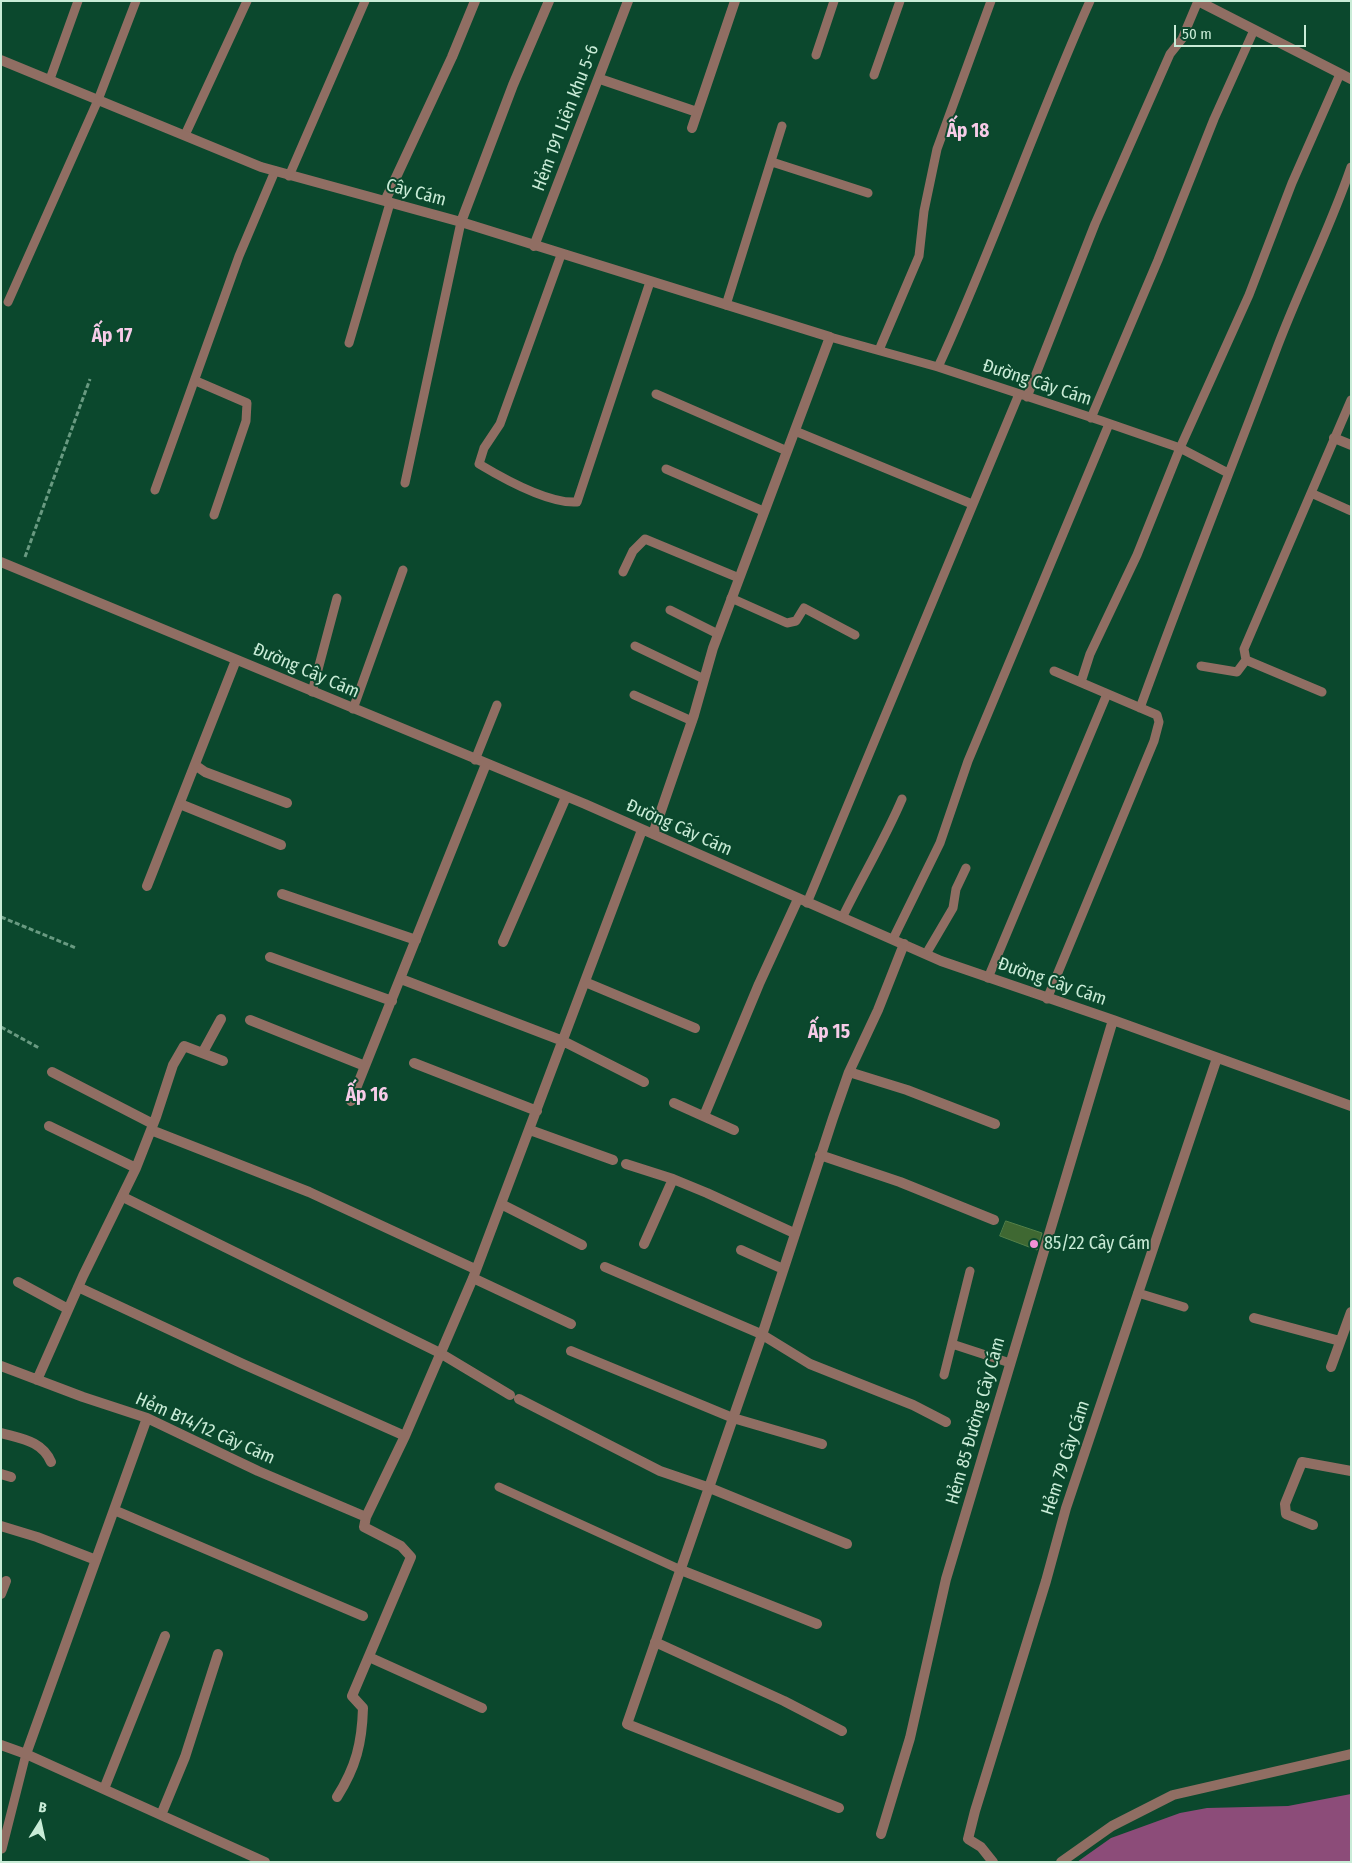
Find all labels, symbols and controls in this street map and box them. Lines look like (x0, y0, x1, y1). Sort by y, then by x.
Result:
scale bar (1177, 15, 1310, 47)
text: 50 m (1182, 25, 1212, 43)
street label: Hẻm 191 Liên khu 5-6 (528, 42, 604, 194)
district label: Ấp 18 (947, 121, 989, 143)
street label: Cây Cám (384, 175, 448, 211)
district label: Ấp 17 (92, 326, 132, 348)
street label: Đường Cây Cám (980, 355, 1094, 411)
street label: Đường Cây Cám (250, 639, 362, 703)
street label: Đường Cây Cám (623, 795, 735, 861)
street label: Đường Cây Cám (995, 953, 1109, 1011)
district label: Ấp 15 (808, 1022, 850, 1044)
district label: Ấp 16 (346, 1085, 388, 1107)
place label: 85/22 Cây Cám (1044, 1233, 1150, 1255)
marker: 85/22 Cây Cám (1028, 1238, 1040, 1250)
street label: Hẻm 85 Đường Cây Cám (942, 1335, 1010, 1507)
street label: Hẻm B14/12 Cây Cám (132, 1389, 278, 1469)
street label: Hẻm 79 Cây Cám (1037, 1398, 1095, 1518)
north arrow (15, 1798, 65, 1848)
text: B (37, 1799, 48, 1817)

